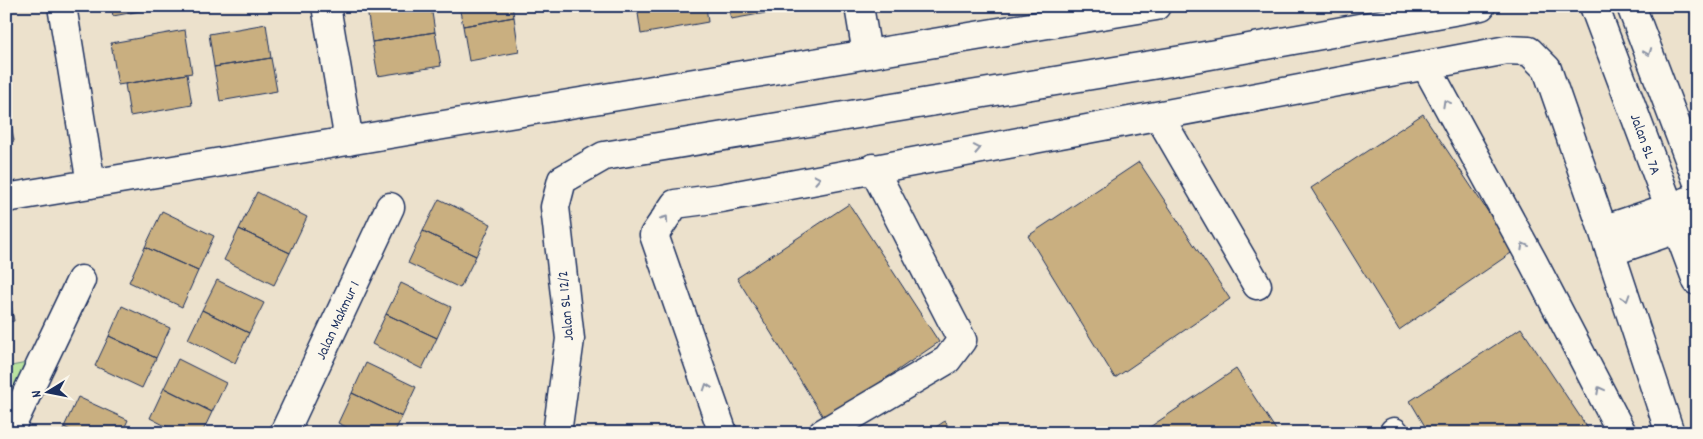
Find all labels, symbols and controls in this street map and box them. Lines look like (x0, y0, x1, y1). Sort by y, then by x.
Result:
one-way arrow (1642, 47, 1652, 56)
one-way arrow (1442, 99, 1452, 108)
street label: Jalan SL 7A (1623, 111, 1665, 178)
one-way arrow (972, 144, 981, 154)
one-way arrow (813, 174, 821, 185)
one-way arrow (659, 215, 668, 225)
one-way arrow (1520, 242, 1530, 251)
street label: Jalan SL 12/2 (553, 270, 581, 342)
street label: Jalan Makmur 1 (311, 278, 367, 364)
one-way arrow (1620, 293, 1630, 302)
north arrow (22, 366, 72, 416)
one-way arrow (703, 383, 713, 392)
one-way arrow (1596, 386, 1606, 395)
text: N (27, 389, 48, 399)

